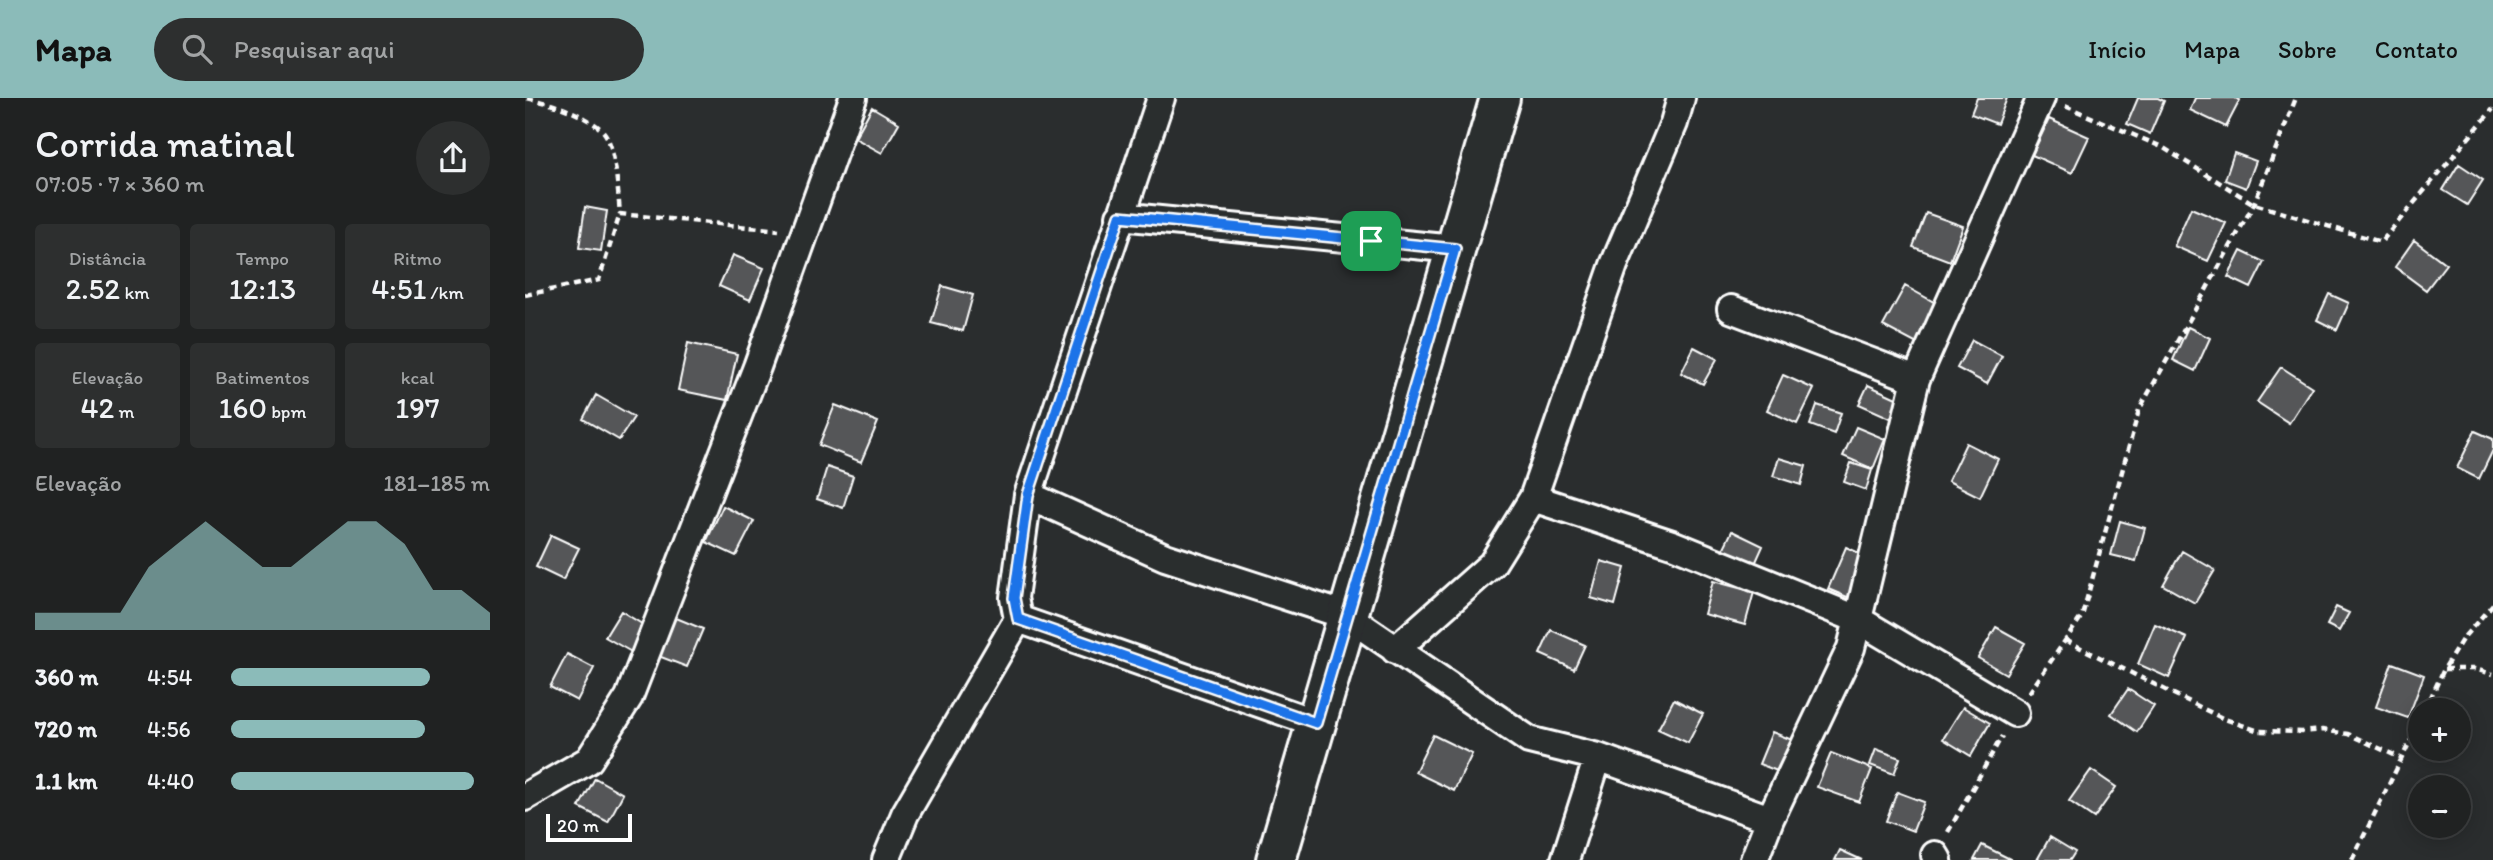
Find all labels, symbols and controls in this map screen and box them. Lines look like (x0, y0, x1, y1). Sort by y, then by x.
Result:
search box (154, 18, 644, 81)
text: Mapa (35, 30, 112, 69)
icon: search (178, 30, 216, 68)
text: Pesquisar aqui (234, 33, 395, 65)
text: Início (2088, 35, 2146, 64)
text: Mapa (2184, 35, 2240, 64)
text: Sobre (2278, 35, 2337, 64)
text: Contato (2375, 35, 2458, 64)
text: Corrida matinal (35, 121, 295, 167)
button: share (416, 121, 490, 195)
text: 07:05 · 7 × 360 m (35, 170, 205, 198)
pin (1341, 211, 1401, 271)
icon: arrive (1352, 222, 1390, 260)
text: Distância (69, 247, 146, 270)
text: Tempo (236, 247, 289, 270)
text: Ritmo (393, 247, 442, 270)
text: 2.52 (65, 270, 120, 307)
text: 12:13 (229, 270, 296, 307)
text: 4:51 (371, 270, 426, 307)
text: km (120, 281, 150, 304)
text: /km (426, 281, 464, 304)
text: Elevação (72, 366, 143, 389)
text: Batimentos (215, 366, 310, 389)
text: kcal (401, 366, 434, 389)
text: 42 (80, 389, 114, 426)
text: 160 (219, 389, 267, 426)
text: 197 (395, 389, 440, 426)
text: m (114, 400, 135, 423)
text: bpm (267, 400, 306, 423)
text: Elevação (35, 469, 122, 497)
text: 181–185 m (383, 469, 490, 497)
text: 360 m (35, 663, 98, 691)
text: 4:54 (147, 663, 192, 691)
map controls (2408, 698, 2471, 838)
button: + (2408, 698, 2471, 761)
text: 720 m (35, 715, 97, 743)
text: 4:56 (147, 715, 191, 743)
text: 1.1 km (35, 767, 98, 795)
text: 4:40 (147, 767, 194, 795)
button: − (2408, 775, 2471, 838)
scale bar (546, 811, 632, 843)
text: 20 m (557, 814, 599, 837)

